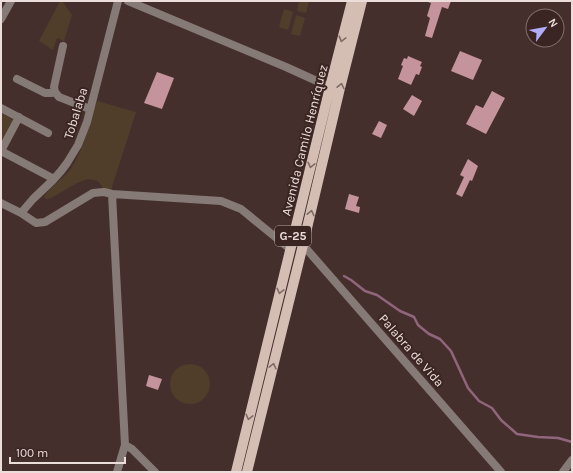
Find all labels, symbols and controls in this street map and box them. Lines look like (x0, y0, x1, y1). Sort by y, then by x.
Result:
north arrow (525, 8, 565, 48)
text: N (545, 16, 561, 30)
one-way arrow (338, 35, 347, 42)
street label: Avenida Camilo Henríquez (278, 63, 332, 217)
one-way arrow (336, 83, 345, 90)
street label: Tobalaba (61, 86, 90, 141)
one-way arrow (307, 162, 315, 168)
one-way arrow (306, 210, 315, 217)
road number: G-25 (275, 226, 311, 246)
one-way arrow (276, 287, 285, 294)
street label: Palabra de Vida (376, 311, 447, 390)
one-way arrow (268, 363, 277, 370)
one-way arrow (245, 414, 254, 421)
scale bar (10, 439, 125, 465)
text: 100 m (16, 446, 48, 460)

